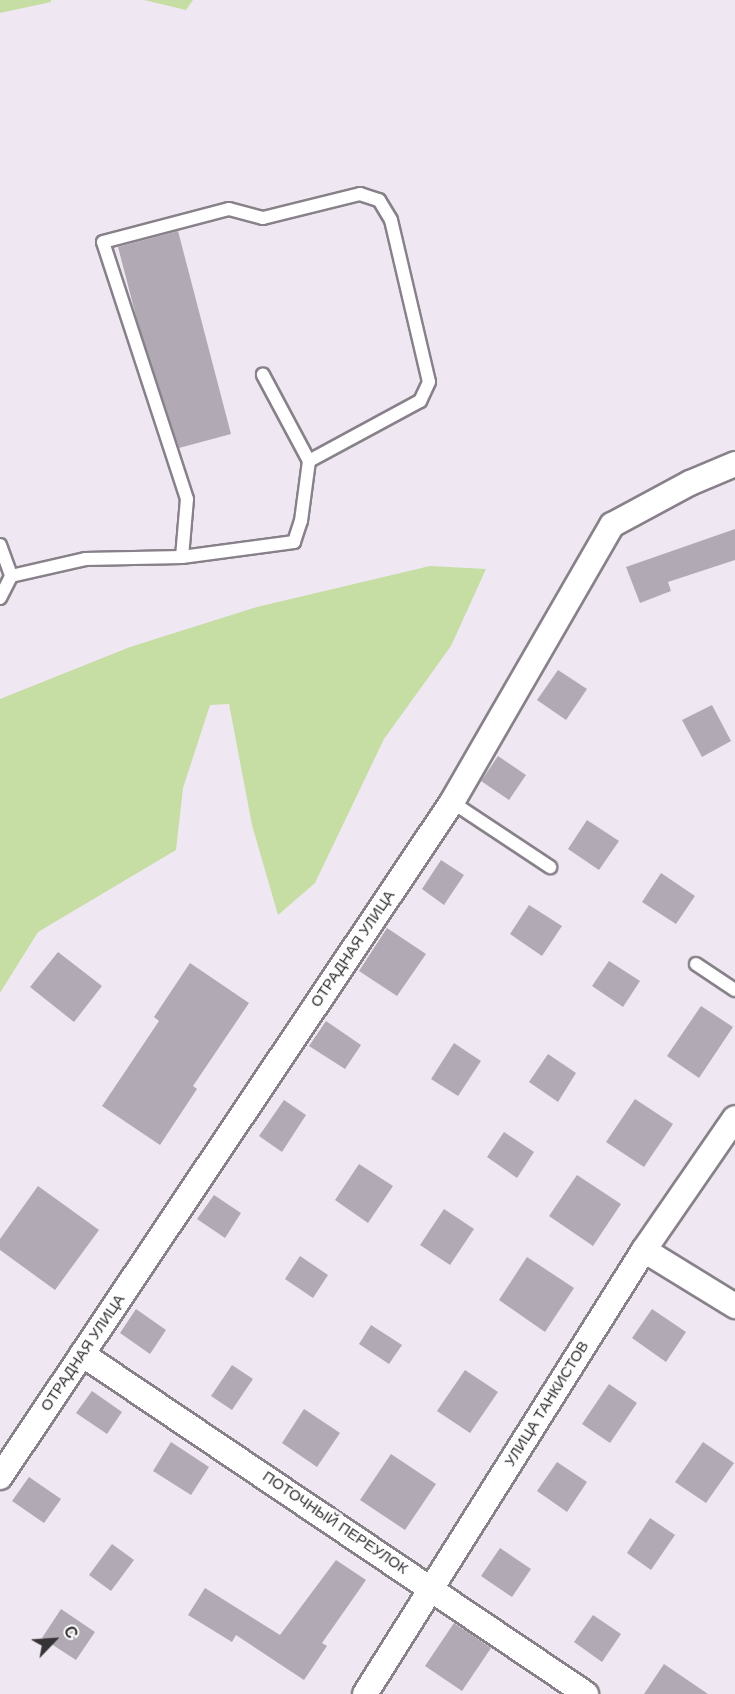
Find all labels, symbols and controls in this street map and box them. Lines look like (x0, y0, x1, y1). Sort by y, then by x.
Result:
street label: ОТРАДНАЯ УЛИЦА (307, 887, 399, 1011)
street label: ОТРАДНАЯ УЛИЦА (37, 1291, 129, 1415)
street label: УЛИЦА ТАНКИСТОВ (501, 1338, 593, 1470)
street label: ПОТОЧНЫЙ ПЕРЕУЛОК (259, 1468, 411, 1578)
north arrow (24, 1610, 84, 1670)
text: С (59, 1623, 83, 1642)

